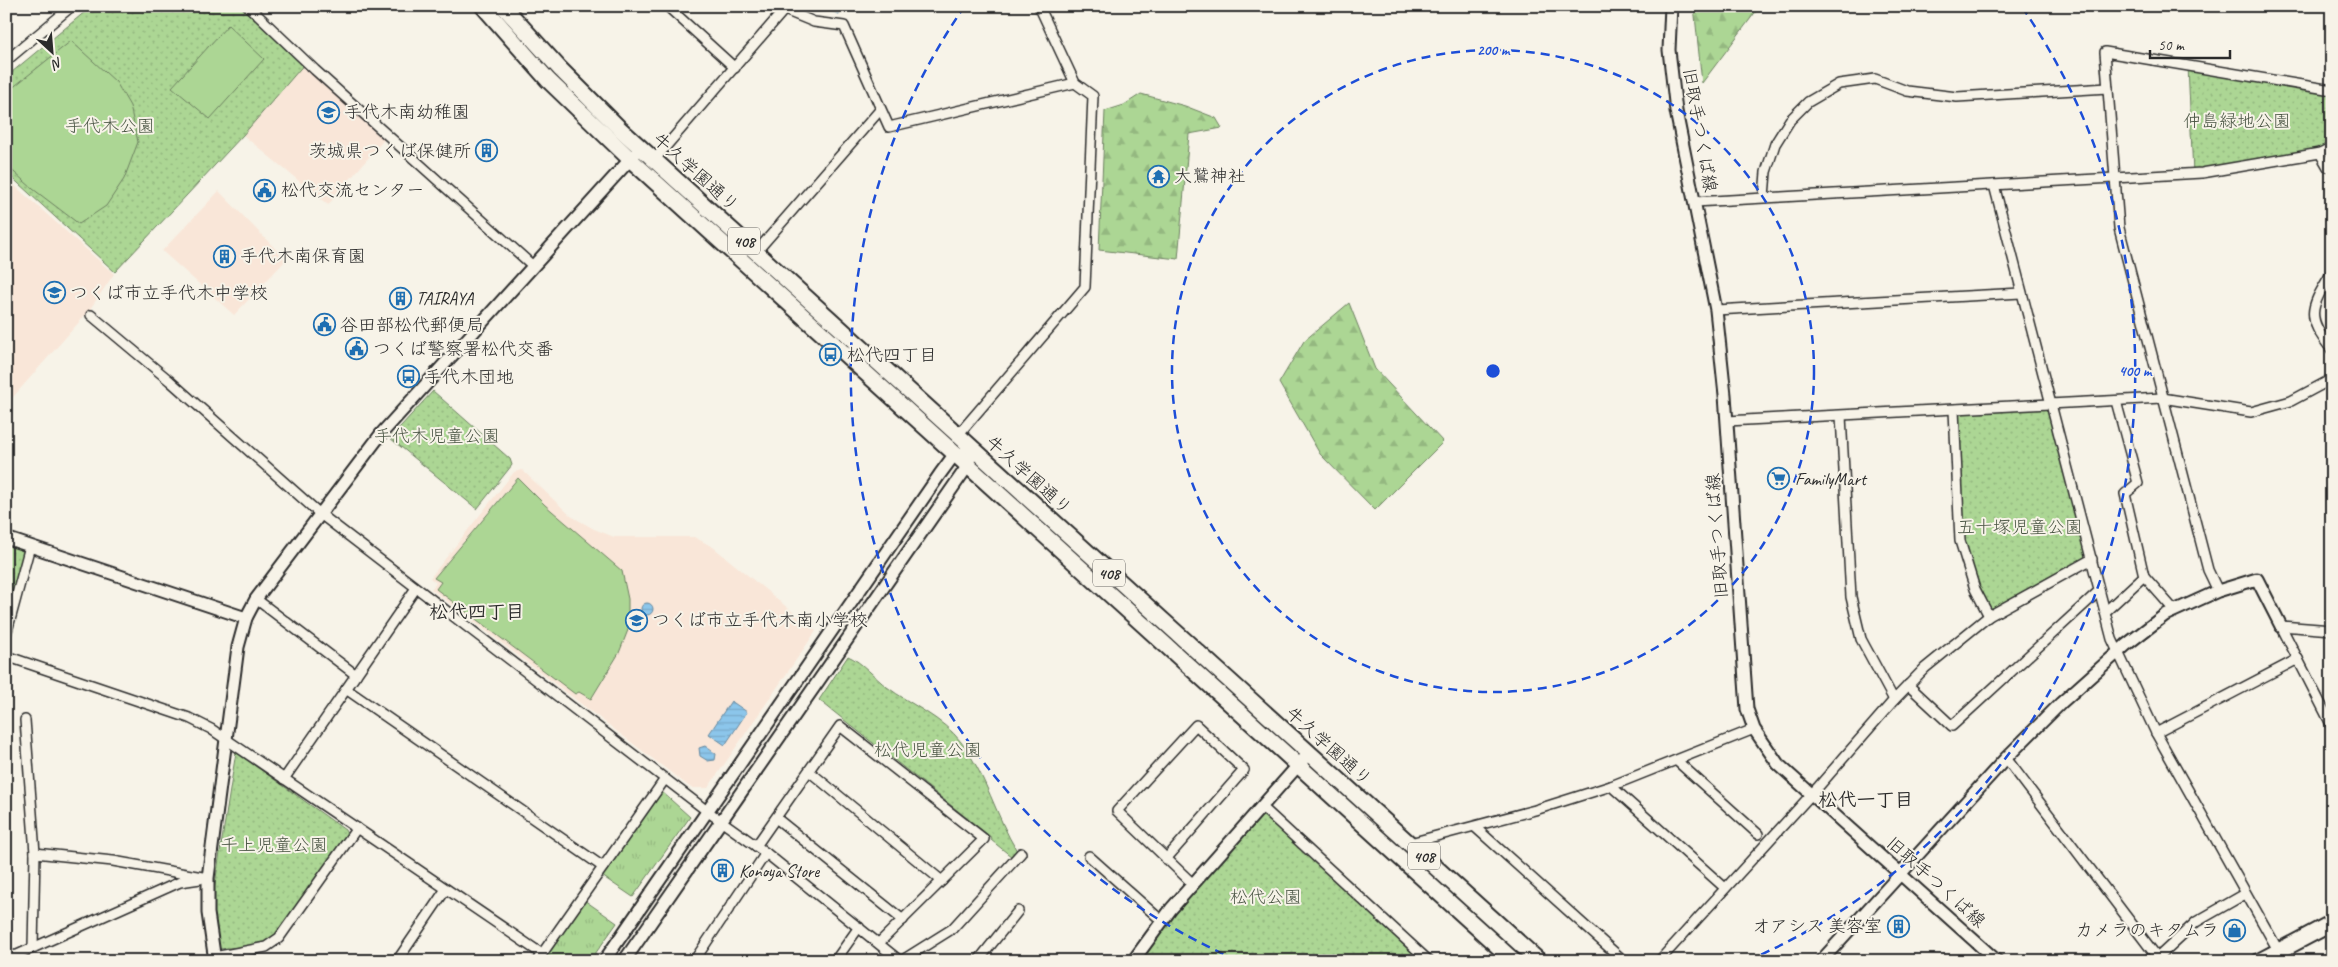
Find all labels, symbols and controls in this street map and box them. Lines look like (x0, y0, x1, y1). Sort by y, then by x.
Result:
north arrow (28, 28, 78, 78)
scale bar (2150, 28, 2230, 60)
text: 50 m (2158, 36, 2185, 55)
text: 200 m (1477, 41, 1511, 60)
text: N (48, 54, 65, 74)
street label: 旧取手つくば線 (1678, 66, 1722, 194)
school or university icon: 手代木南幼稚園 (316, 100, 340, 124)
place label: 手代木南幼稚園 (344, 101, 470, 123)
park label: 仲島緑地公園 (2183, 110, 2291, 132)
park label: 手代木公園 (65, 115, 155, 137)
street label: 牛久学園通り (649, 128, 743, 216)
building icon: 茨城県つくば保健所 (475, 139, 499, 163)
place label: 茨城県つくば保健所 (309, 140, 471, 162)
temple icon: 大鷲神社 (1146, 164, 1170, 188)
place label: 大鷲神社 (1174, 165, 1246, 187)
public building icon: 松代交流センター (253, 178, 277, 202)
place label: 松代交流センター (281, 179, 424, 201)
road number: 408 (728, 228, 760, 255)
building icon: 手代木南保育園 (212, 244, 236, 268)
place label: 手代木南保育園 (240, 245, 366, 267)
school or university icon: つくば市立手代木中学校 (42, 281, 66, 305)
place label: つくば市立手代木中学校 (70, 282, 268, 304)
building icon: TAIRAYA (388, 286, 412, 310)
place label: TAIRAYA (416, 287, 474, 309)
public building icon: 谷田部松代郵便局 (312, 313, 336, 337)
place label: 谷田部松代郵便局 (340, 314, 484, 336)
public building icon: つくば警察署松代交番 (345, 337, 369, 361)
place label: つくば警察署松代交番 (373, 338, 553, 360)
bus stop icon: 松代四丁目 (819, 343, 843, 367)
place label: 松代四丁目 (847, 344, 937, 366)
centre of rings (1484, 362, 1502, 380)
text: 400 m (2119, 362, 2153, 381)
bus stop icon: 手代木団地 (396, 365, 420, 389)
place label: 手代木団地 (424, 366, 514, 388)
park label: 手代木児童公園 (374, 425, 500, 447)
street label: 牛久学園通り (982, 431, 1076, 519)
supermarket icon: FamilyMart (1767, 467, 1791, 491)
place label: FamilyMart (1795, 468, 1868, 490)
street label: 旧取手つくば線 (1702, 472, 1732, 600)
park label: 五十塚児童公園 (1957, 516, 2083, 538)
road number: 408 (1093, 560, 1125, 586)
district label: 松代四丁目 (429, 600, 525, 624)
school or university icon: つくば市立手代木南小学校 (624, 608, 648, 632)
place label: つくば市立手代木南小学校 (652, 609, 868, 631)
street label: 牛久学園通り (1282, 702, 1376, 790)
park label: 松代児童公園 (874, 739, 982, 761)
district label: 松代一丁目 (1818, 788, 1914, 812)
street label: 旧取手つくば線 (1882, 832, 1990, 932)
park label: 千上児童公園 (220, 834, 328, 856)
road number: 408 (1408, 842, 1440, 869)
building icon: Konoya Store (711, 859, 735, 883)
place label: Konoya Store (739, 860, 820, 882)
park label: 松代公園 (1230, 886, 1302, 908)
building icon: オアシス 美容室 (1886, 914, 1910, 938)
place label: オアシス 美容室 (1752, 915, 1882, 937)
shop icon: カメラのキタムラ (2223, 918, 2247, 942)
place label: カメラのキタムラ (2075, 919, 2219, 941)

